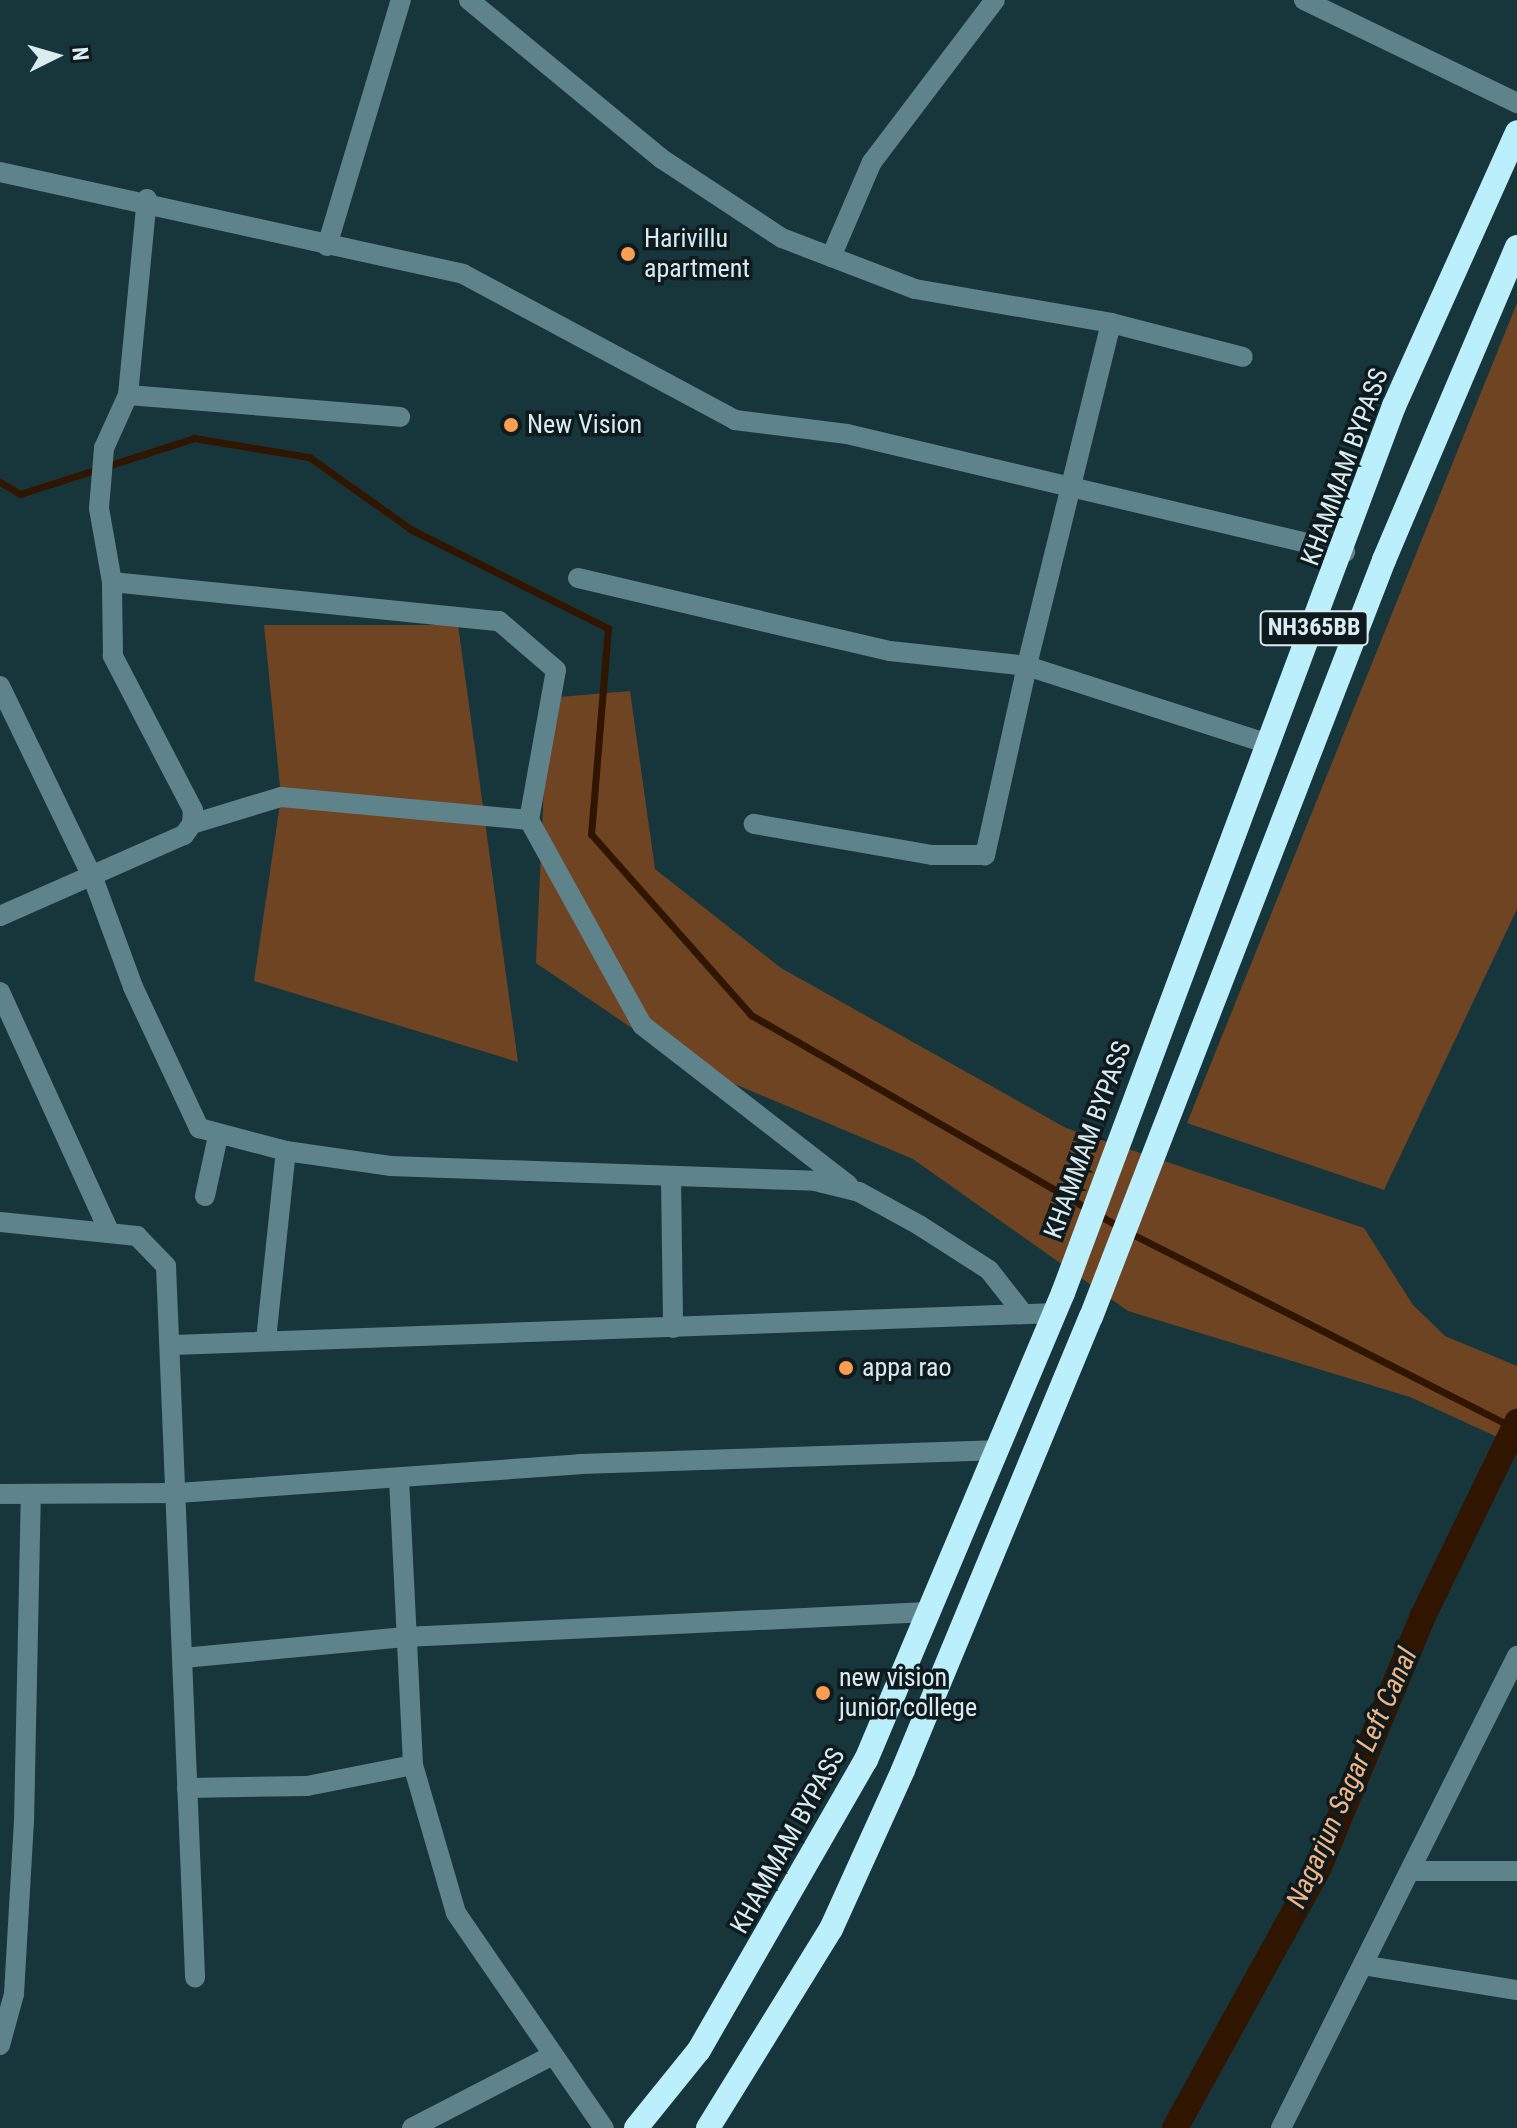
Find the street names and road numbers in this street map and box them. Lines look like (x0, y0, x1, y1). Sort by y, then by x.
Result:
street label: KHAMMAM BYPASS (1295, 364, 1395, 570)
road number: NH365BB (1258, 608, 1370, 648)
street label: KHAMMAM BYPASS (1038, 1037, 1138, 1243)
street label: KHAMMAM BYPASS (724, 1743, 852, 1939)

